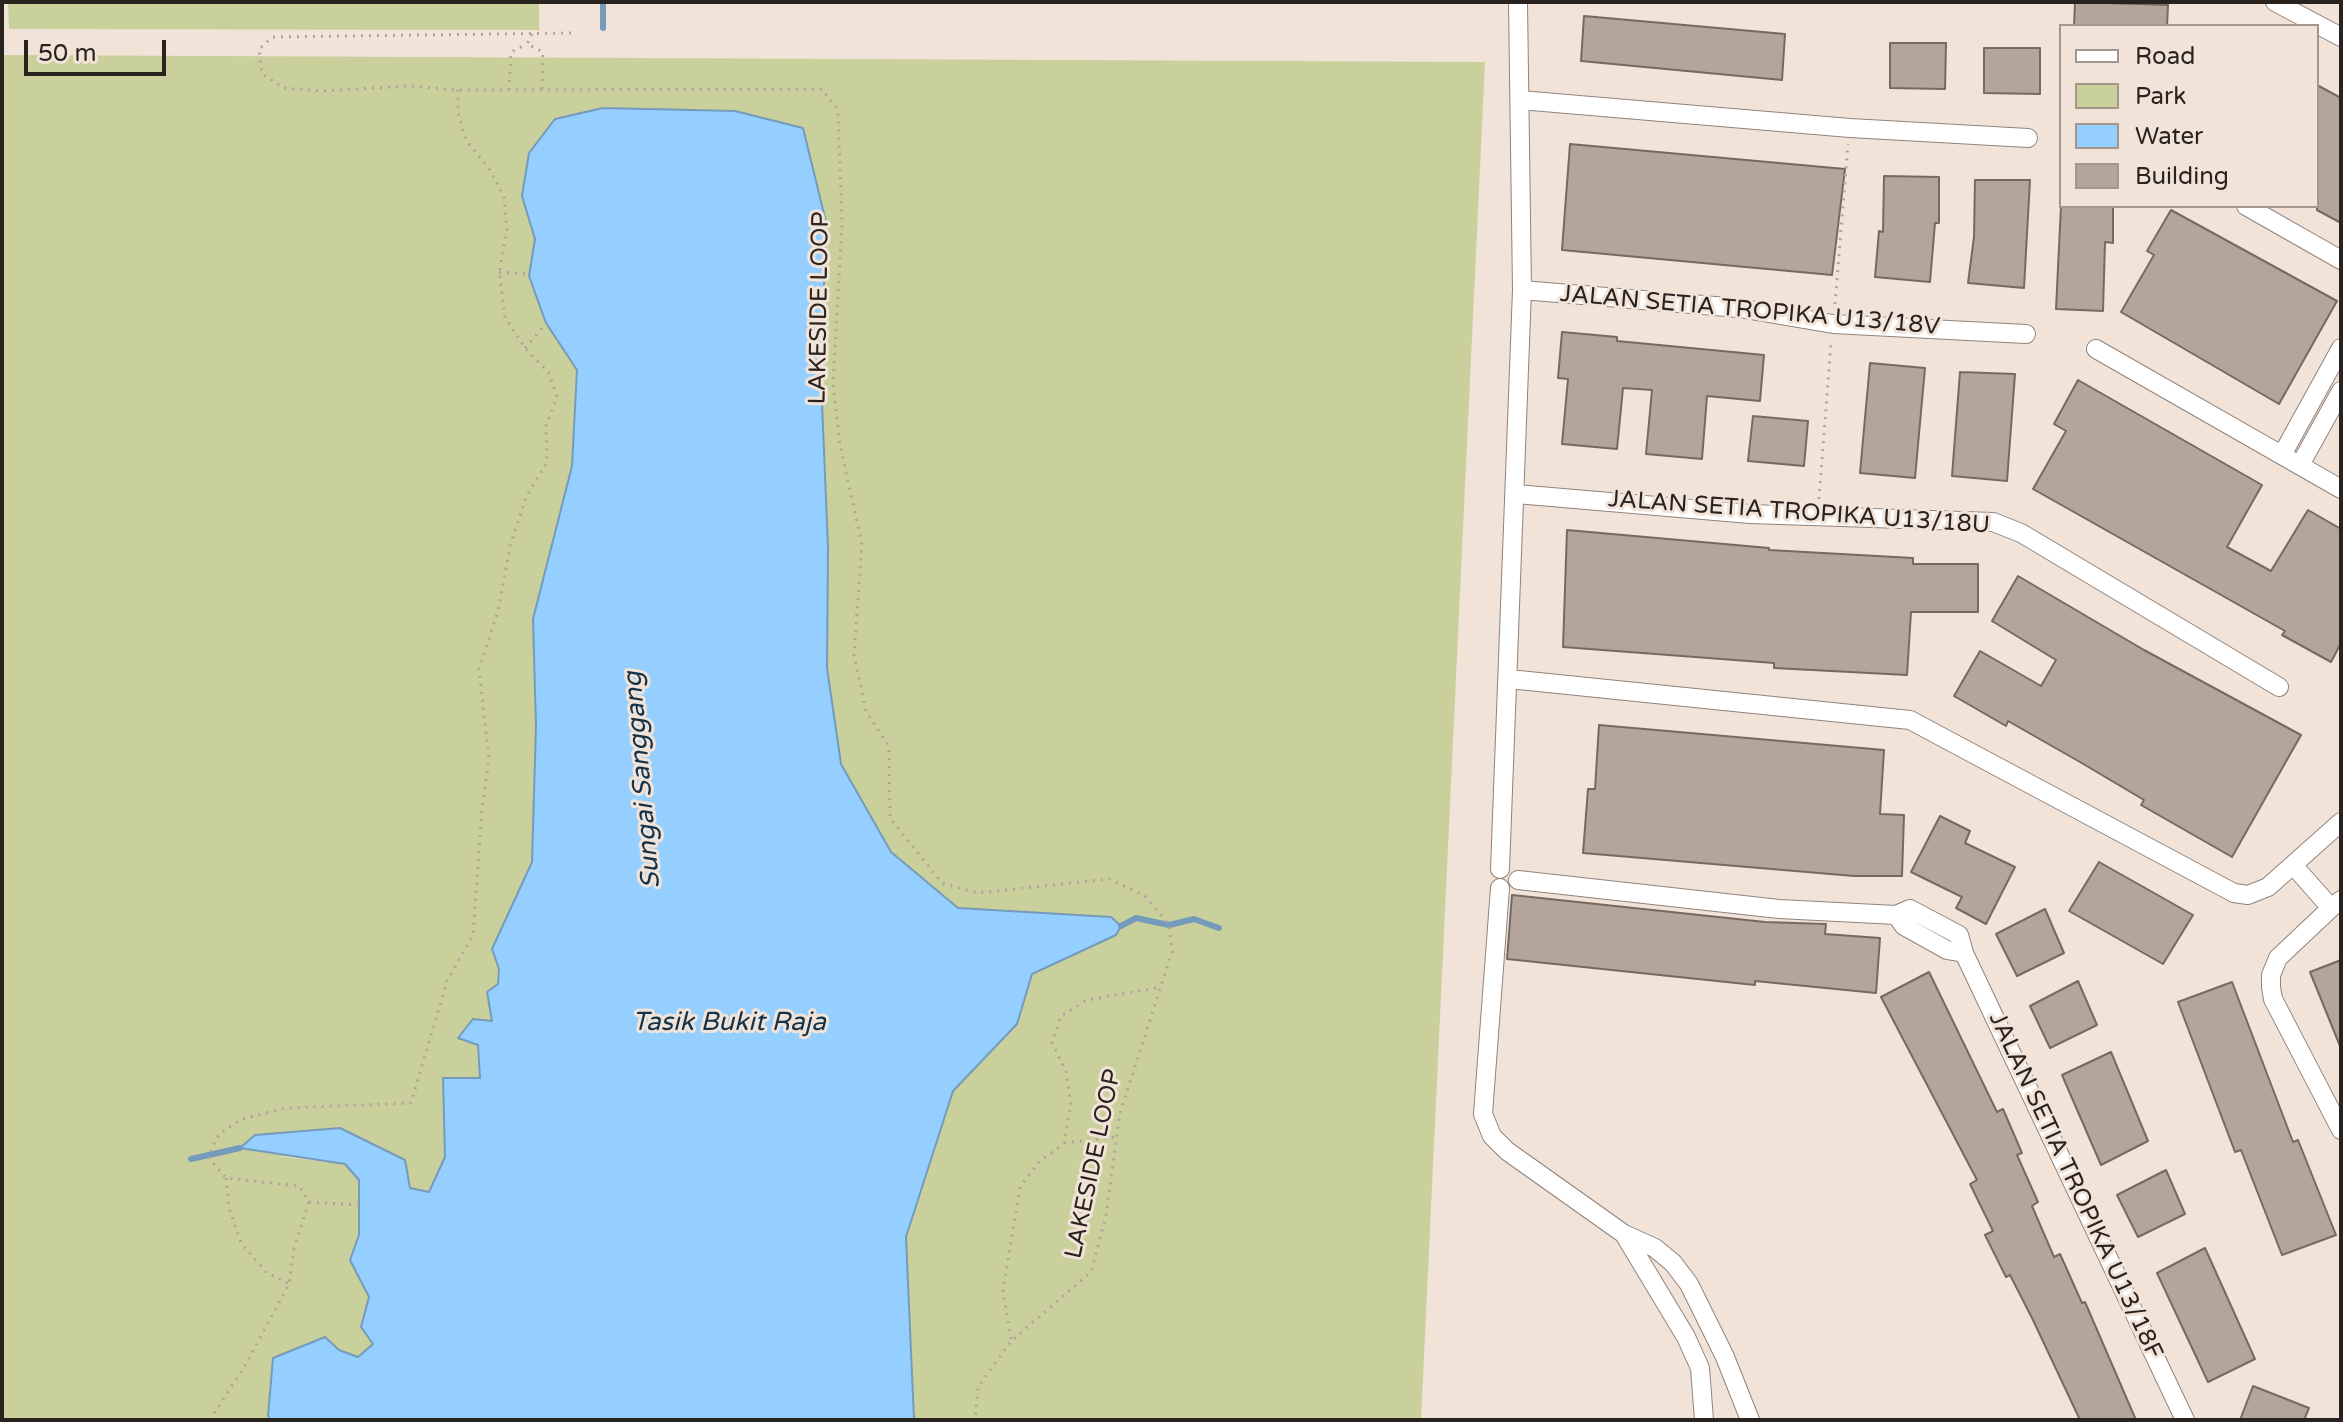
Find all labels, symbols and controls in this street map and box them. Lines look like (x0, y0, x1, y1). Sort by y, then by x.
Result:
scale bar (28, 24, 170, 74)
legend (2059, 24, 2319, 208)
text: 50 m (38, 39, 96, 68)
text: Road (2135, 42, 2195, 71)
text: Park (2135, 82, 2186, 111)
text: Water (2135, 122, 2203, 151)
text: Building (2135, 162, 2229, 191)
street label: LAKESIDE LOOP (804, 211, 836, 405)
street label: JALAN SETIA TROPIKA U13/18V (1559, 280, 1941, 342)
street label: JALAN SETIA TROPIKA U13/18U (1607, 485, 1991, 541)
water label: Sungai Sanggang (618, 670, 668, 890)
water label: Tasik Bukit Raja (632, 1007, 826, 1039)
street label: JALAN SETIA TROPIKA U13/18F (1982, 1008, 2168, 1364)
street label: LAKESIDE LOOP (1060, 1067, 1128, 1261)

